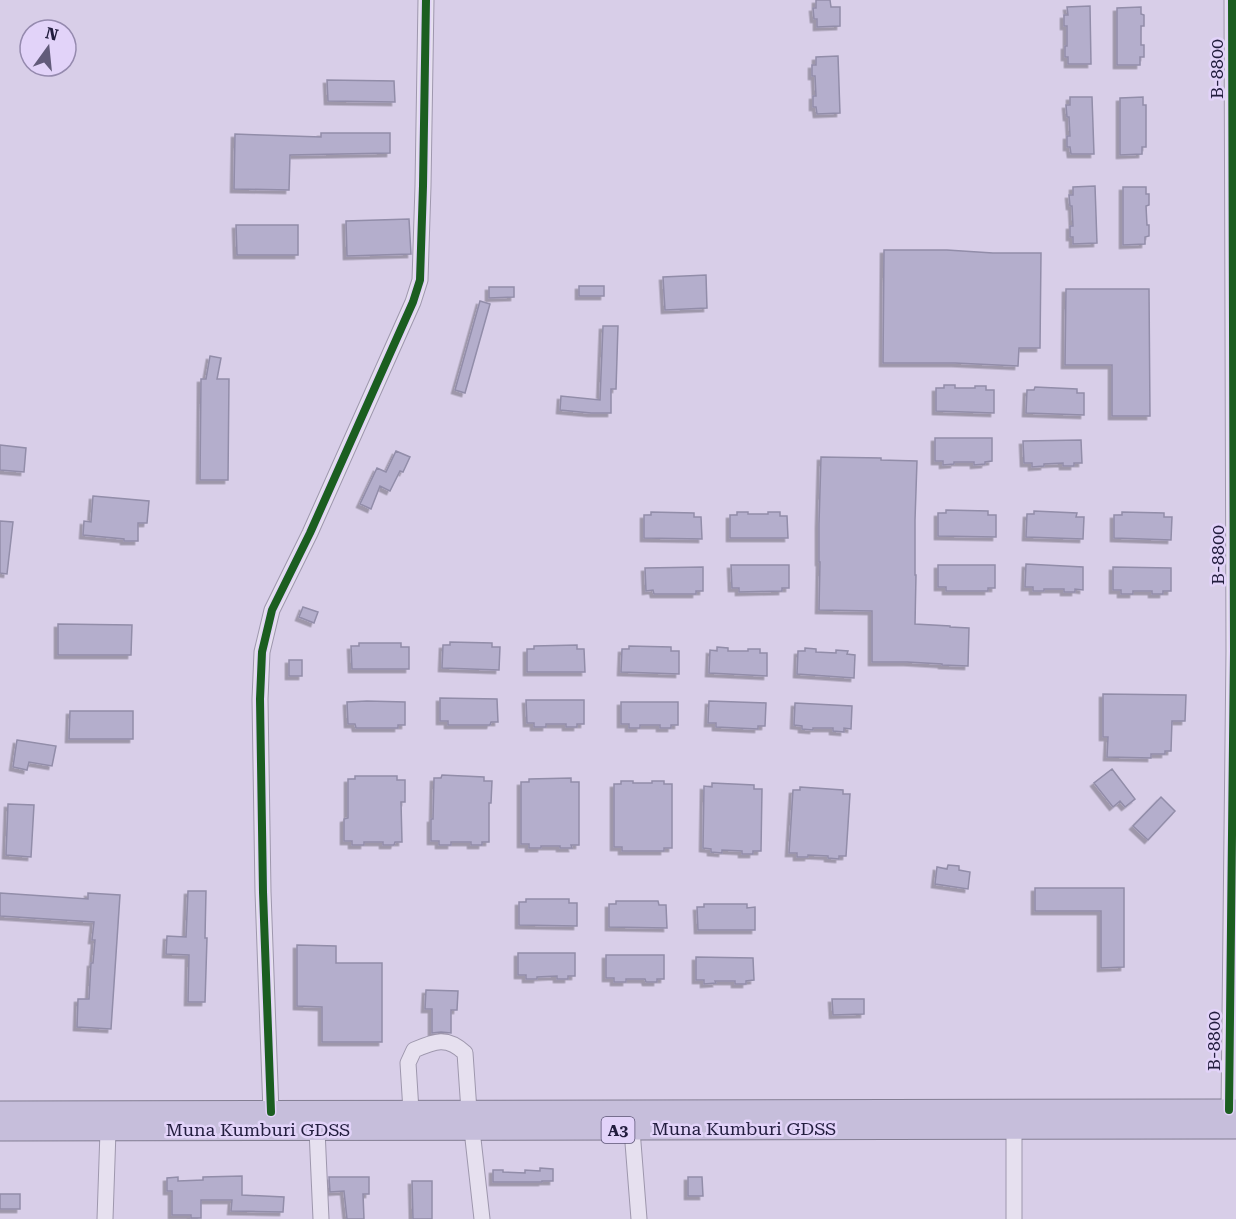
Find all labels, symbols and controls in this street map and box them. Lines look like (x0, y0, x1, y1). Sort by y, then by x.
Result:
north arrow (18, 18, 78, 78)
text: N (43, 23, 60, 45)
street label: B-8800 (1206, 39, 1227, 99)
street label: B-8800 (1207, 525, 1228, 585)
street label: B-8800 (1203, 1011, 1224, 1071)
road number: A3 (602, 1117, 634, 1143)
street label: Muna Kumburi GDSS (652, 1118, 836, 1139)
street label: Muna Kumburi GDSS (166, 1119, 350, 1140)

